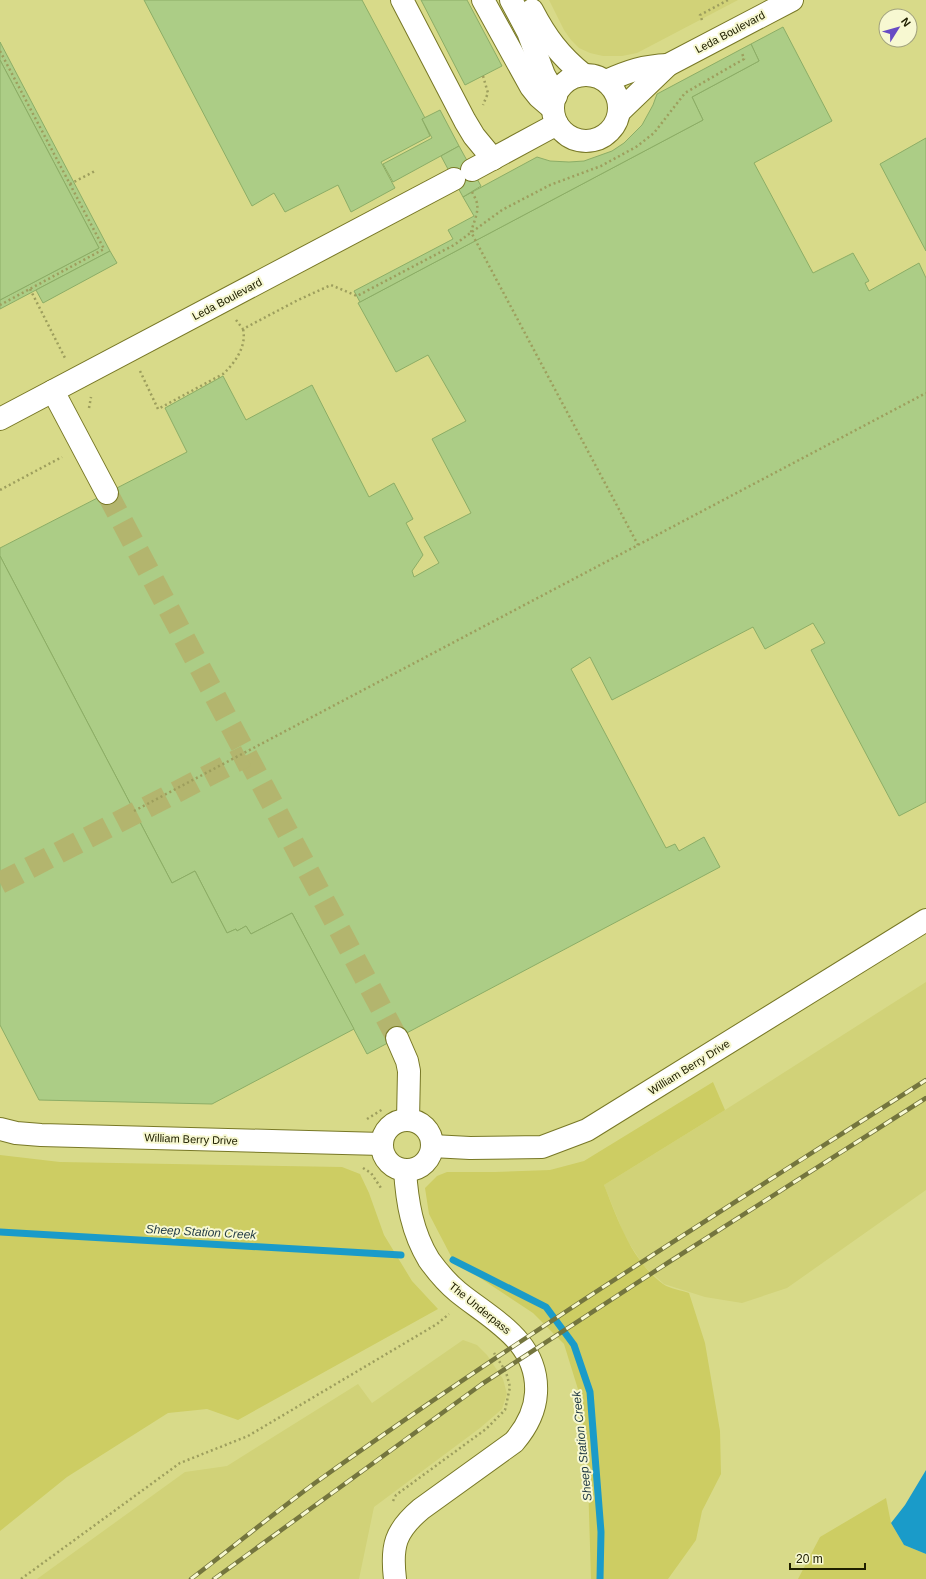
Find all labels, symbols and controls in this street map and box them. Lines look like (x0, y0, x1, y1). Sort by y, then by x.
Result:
north arrow (878, 8, 918, 48)
street label: Leda Boulevard (693, 9, 767, 55)
text: N (899, 15, 913, 29)
street label: Leda Boulevard (190, 276, 264, 322)
street label: William Berry Drive (646, 1037, 732, 1097)
street label: William Berry Drive (144, 1131, 238, 1147)
water label: Sheep Station Creek (145, 1222, 258, 1242)
street label: The Underpass (447, 1280, 513, 1337)
water label: Sheep Station Creek (569, 1389, 595, 1502)
scale bar (790, 1545, 865, 1571)
text: 20 m (796, 1552, 823, 1566)

